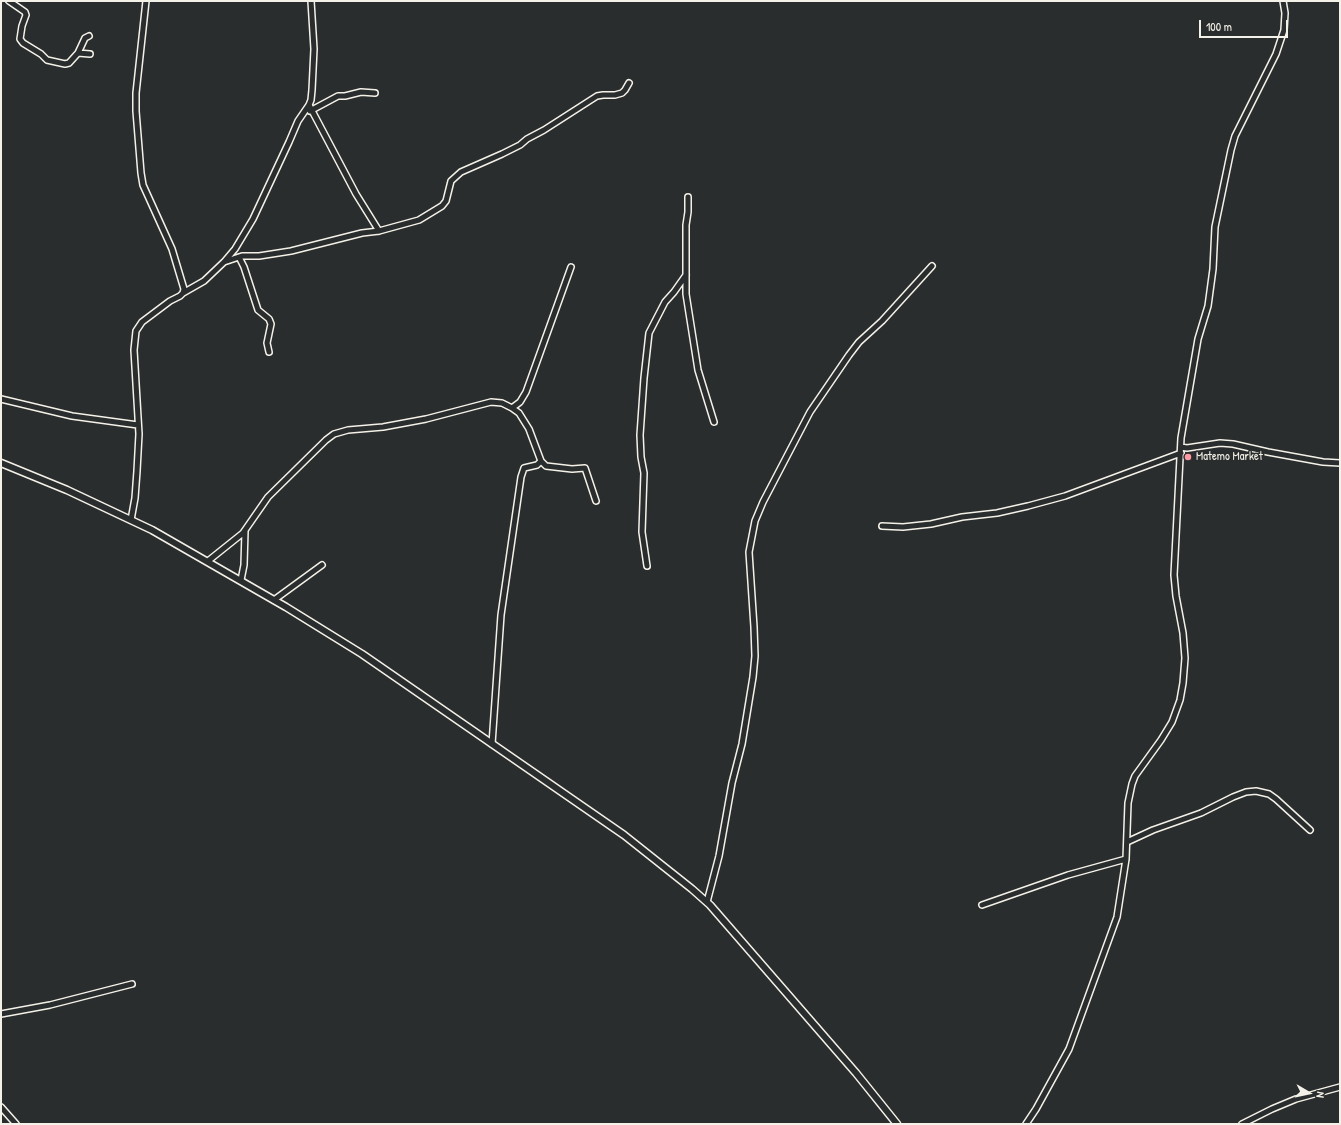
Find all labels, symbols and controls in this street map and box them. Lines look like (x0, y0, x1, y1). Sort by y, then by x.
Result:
scale bar (1201, 12, 1290, 38)
text: 100 m (1206, 18, 1232, 35)
place label: Matemo Market (1196, 450, 1263, 464)
marker: Matemo Market (1183, 452, 1193, 462)
north arrow (1289, 1073, 1329, 1113)
text: N (1313, 1091, 1328, 1099)

